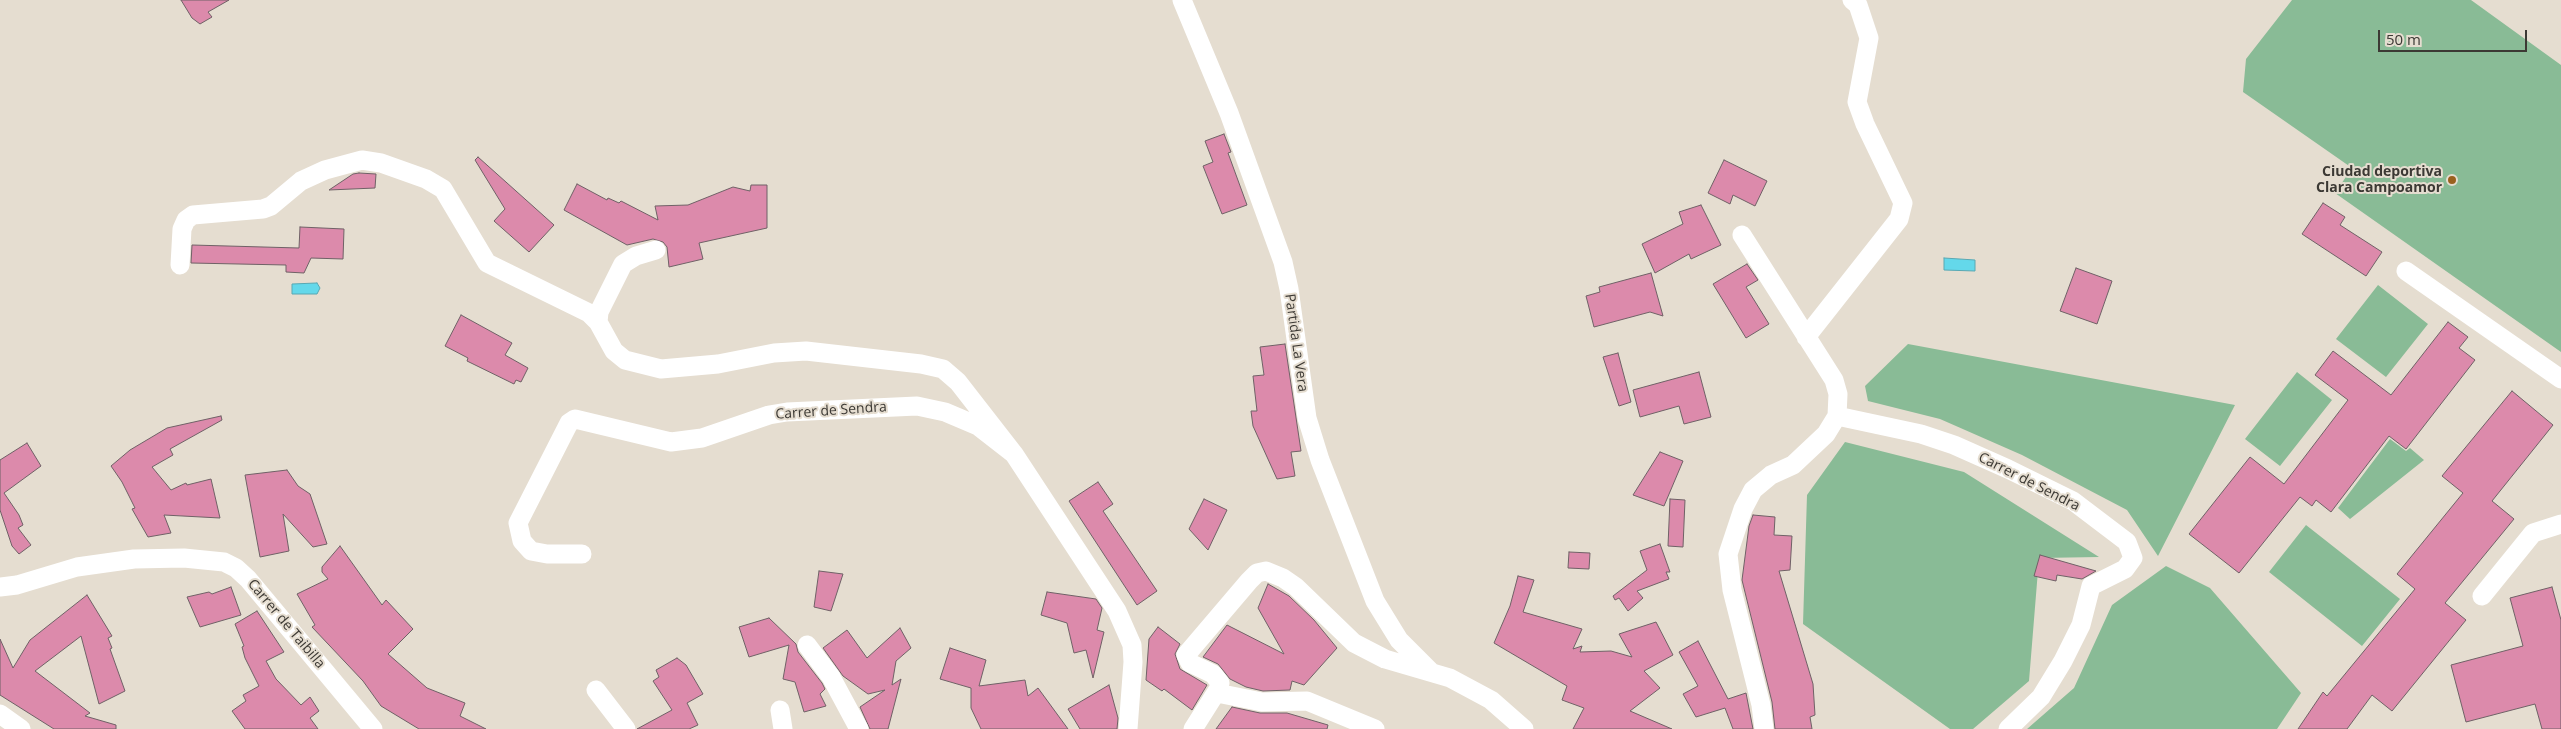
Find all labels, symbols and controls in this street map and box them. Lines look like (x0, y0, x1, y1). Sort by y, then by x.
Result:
scale bar (2381, 20, 2530, 52)
text: 50 m (2386, 29, 2421, 49)
place label: Ciudad deportiva Clara Campoamor (2316, 164, 2442, 196)
marker: Ciudad deportiva Clara Campoamor (2446, 174, 2458, 186)
street label: Partida La Vera (1281, 293, 1311, 393)
street label: Carrer de Sendra (775, 399, 887, 423)
street label: Carrer de Sendra (1976, 449, 2082, 515)
street label: Carrer de Taibilla (244, 576, 328, 672)

